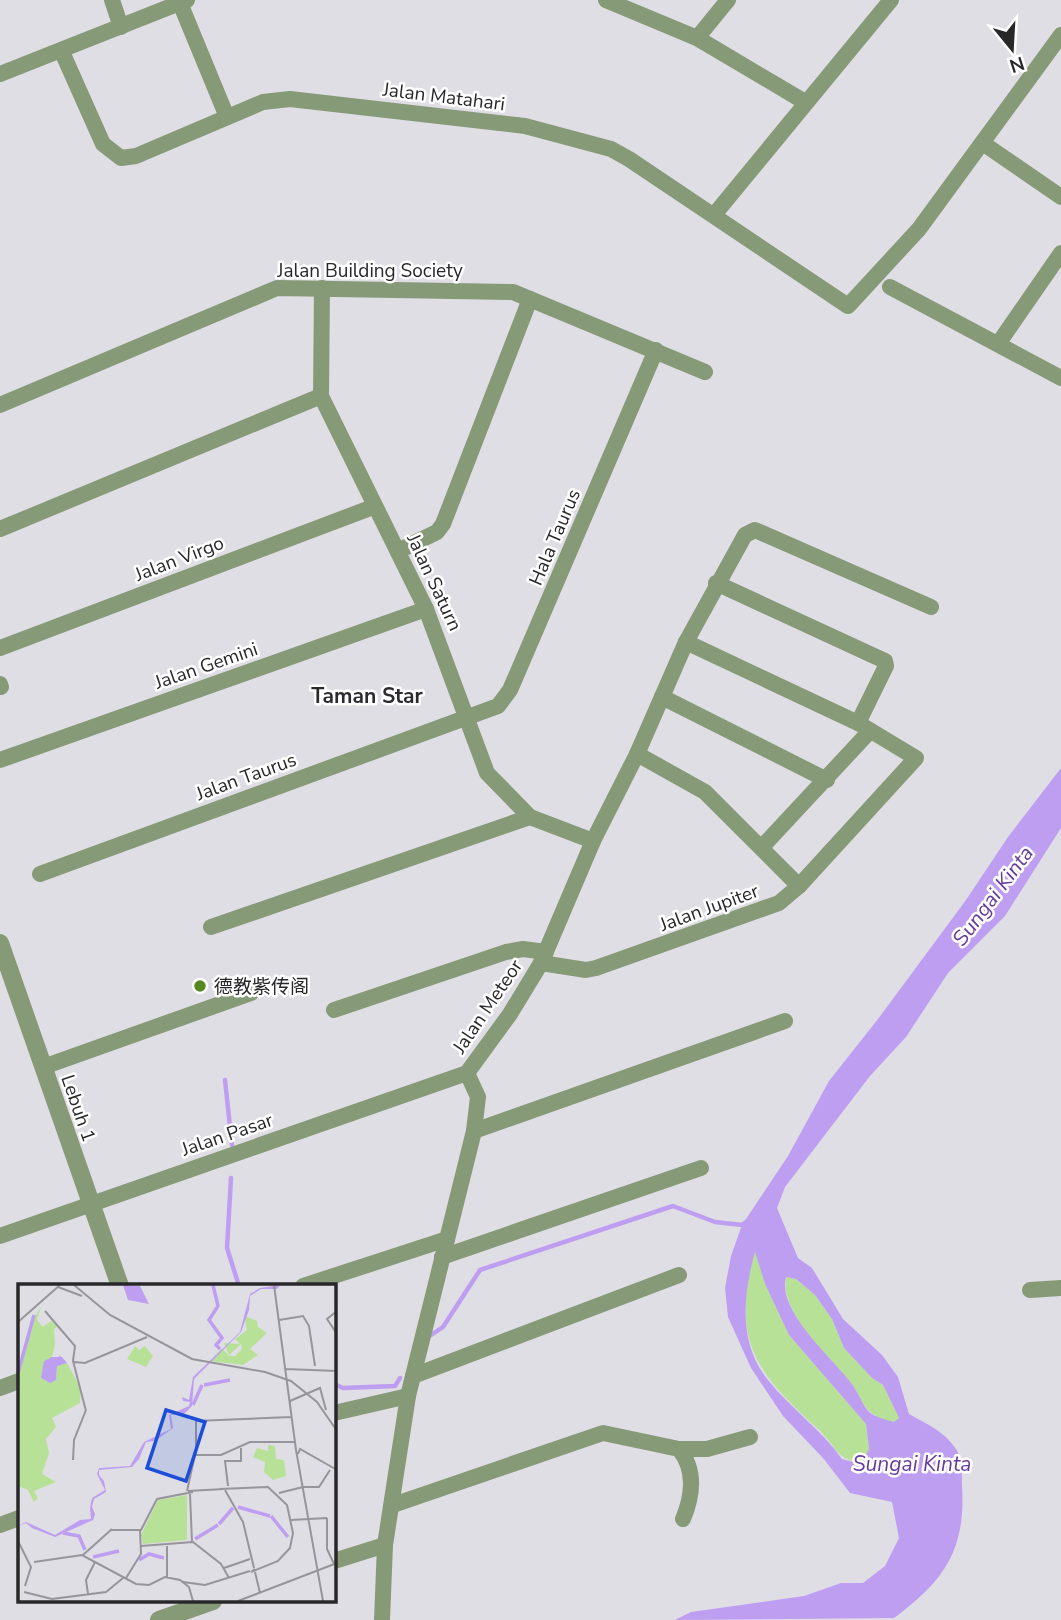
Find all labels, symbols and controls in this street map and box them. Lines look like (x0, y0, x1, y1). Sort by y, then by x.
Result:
north arrow (977, 14, 1047, 84)
text: N (1006, 50, 1028, 79)
street label: Jalan Matahari (380, 76, 506, 117)
street label: Jalan Building Society (276, 258, 463, 284)
street label: Hala Taurus (523, 485, 587, 590)
street label: Jalan Saturn (400, 529, 468, 635)
street label: Jalan Virgo (130, 530, 228, 588)
street label: Jalan Gemini (150, 636, 261, 696)
district label: Taman Star (311, 682, 424, 710)
street label: Jalan Taurus (192, 747, 300, 807)
water label: Sungai Kinta (946, 840, 1040, 952)
street label: Jalan Jupiter (655, 878, 763, 938)
street label: Jalan Meteor (446, 954, 529, 1059)
place label: 德教紫传阁 (214, 974, 309, 1000)
marker: 德教紫传阁 (192, 978, 208, 994)
street label: Lebuh 1 (55, 1071, 102, 1145)
street label: Jalan Pasar (177, 1107, 277, 1163)
inset map (18, 1284, 336, 1602)
water label: Sungai Kinta (853, 1450, 971, 1478)

